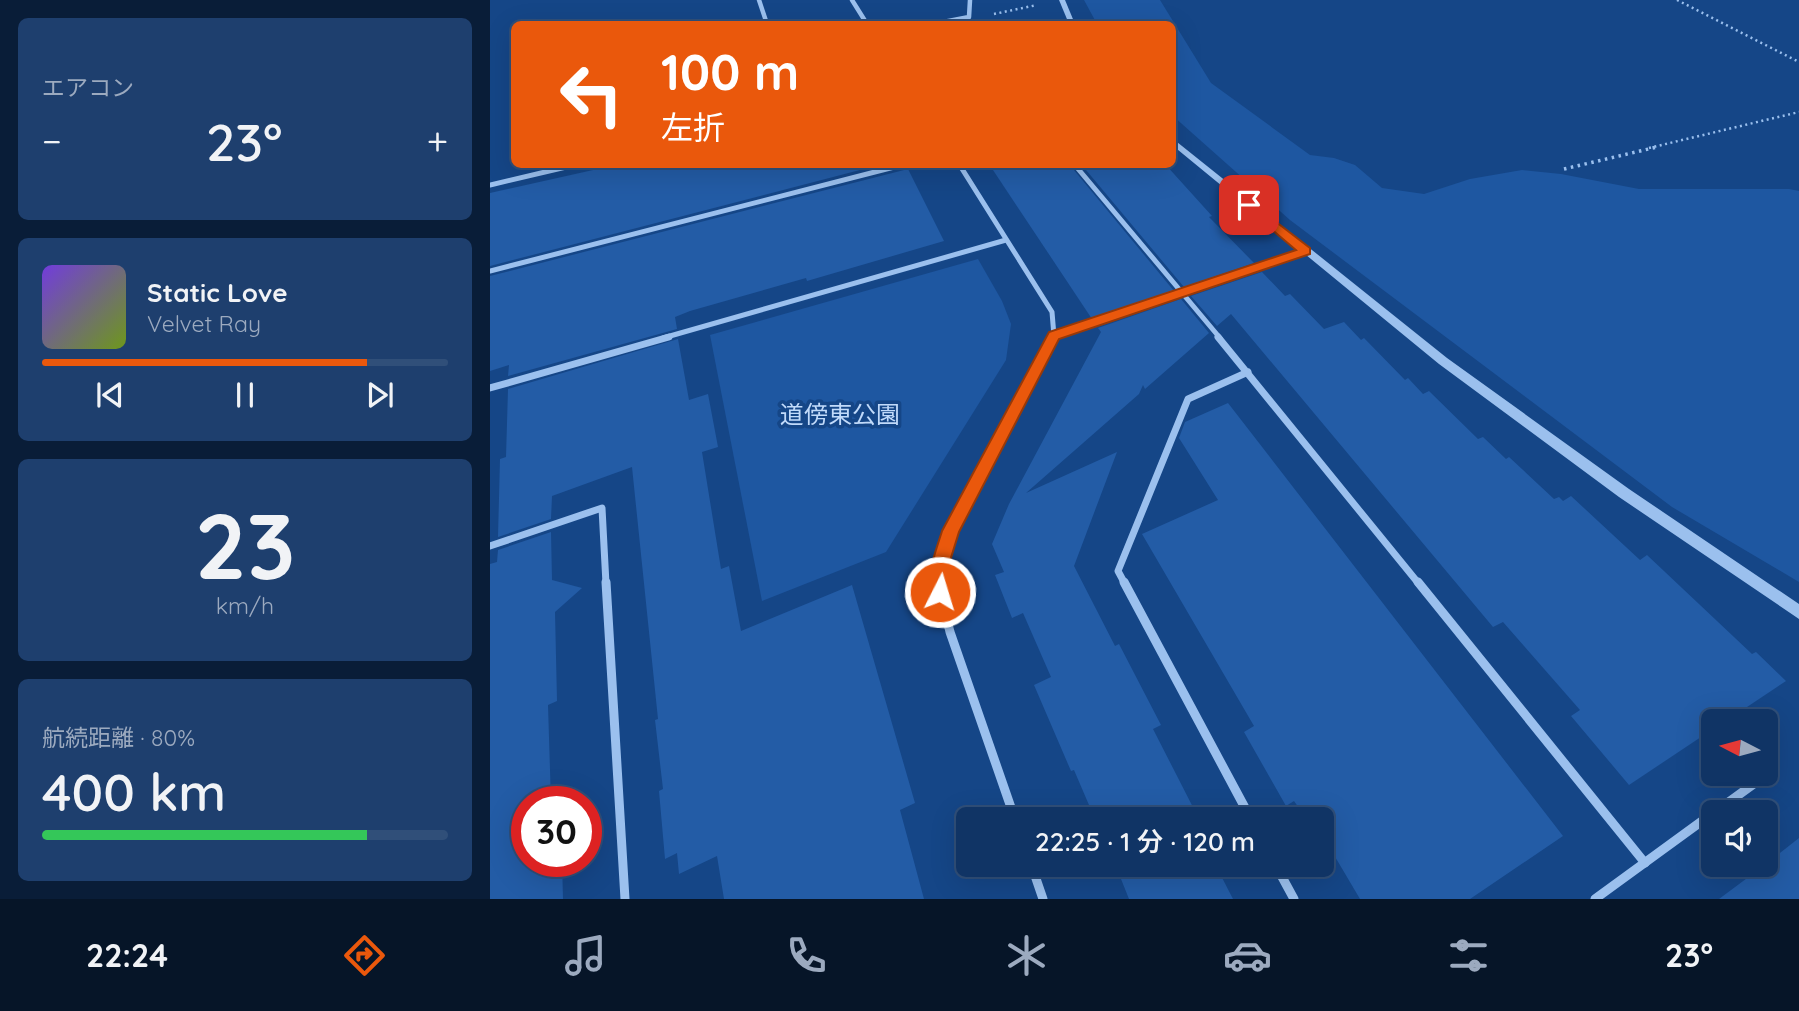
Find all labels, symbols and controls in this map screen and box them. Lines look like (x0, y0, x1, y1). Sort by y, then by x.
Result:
text: 100 m (661, 41, 799, 102)
icon: left (546, 49, 637, 140)
text: エアコン (42, 73, 134, 102)
text: 左折 (661, 107, 725, 147)
text: 23° (206, 109, 282, 174)
text: − (42, 117, 62, 165)
text: + (427, 117, 448, 165)
pin (1219, 175, 1279, 235)
icon: arrive (1230, 186, 1268, 224)
text: Static Love (147, 276, 288, 309)
text: Velvet Ray (147, 309, 261, 338)
icon: previous (91, 376, 129, 414)
icon: pause (226, 376, 264, 414)
icon: next (361, 376, 399, 414)
park label: 道傍東公園 (780, 399, 900, 429)
text: 23 (195, 488, 295, 602)
position arrow (903, 555, 977, 629)
text: km/h (216, 591, 274, 620)
north arrow (1701, 709, 1778, 786)
map controls (1701, 709, 1778, 877)
text: 航続距離 · 80% (42, 723, 195, 752)
text: 400 km (42, 759, 226, 824)
speed limit sign: 30 (511, 786, 602, 877)
button: sound (1701, 800, 1778, 877)
text: 22:25 · 1 分 · 120 m (1035, 825, 1255, 858)
icon: directions (340, 931, 389, 980)
icon: music (561, 931, 610, 980)
icon: phone (782, 931, 831, 980)
icon: climate (1002, 931, 1051, 980)
icon: car (1223, 931, 1272, 980)
icon: filters (1444, 931, 1493, 980)
text: 22:24 (86, 935, 168, 975)
text: 23° (1665, 935, 1713, 975)

